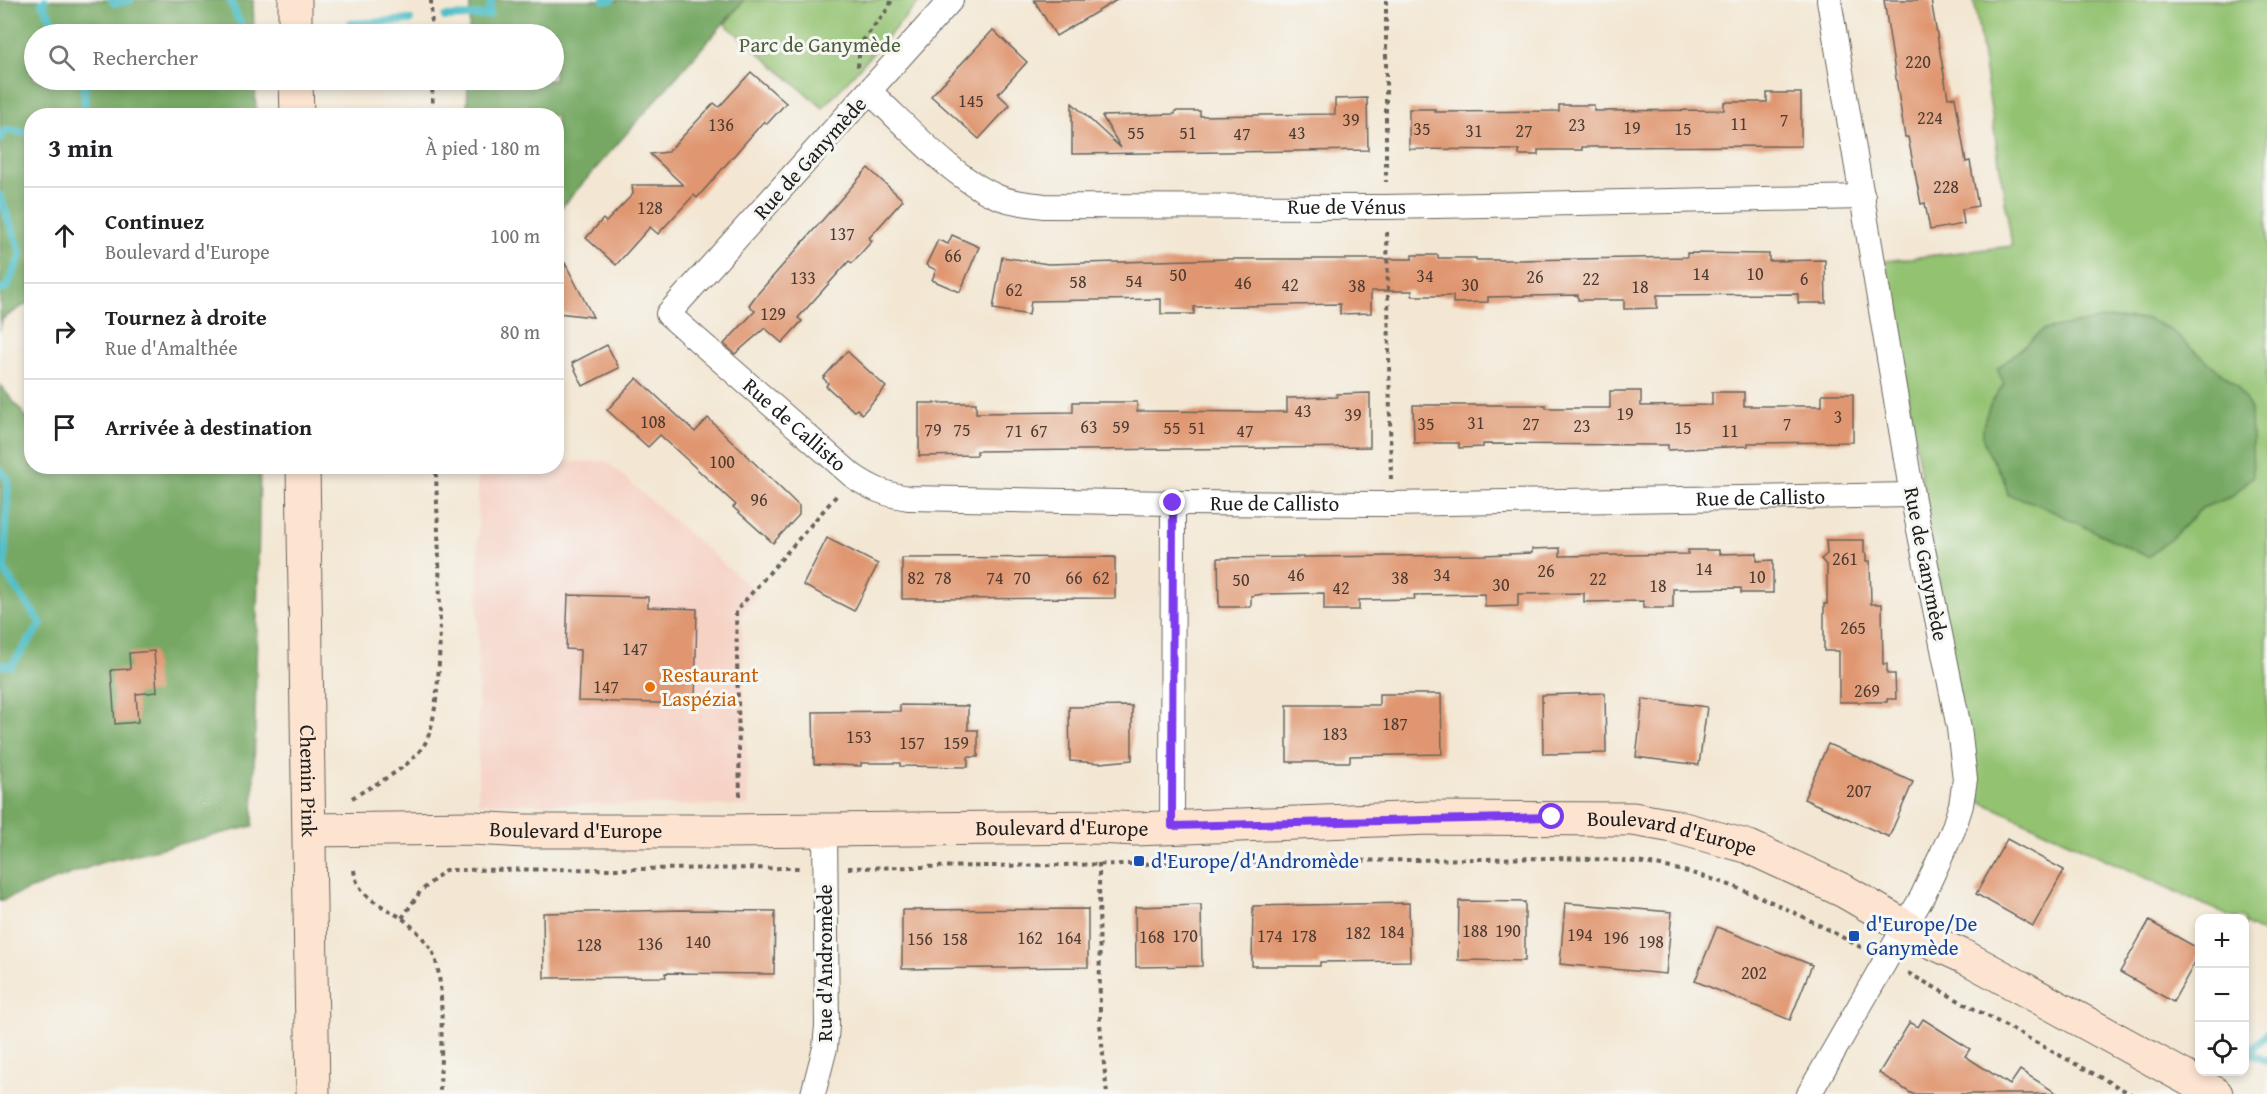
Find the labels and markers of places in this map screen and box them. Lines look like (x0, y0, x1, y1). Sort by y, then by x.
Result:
place label: Restaurant Laspézia (662, 659, 759, 714)
marker: Restaurant Laspézia (643, 680, 657, 694)
place label: d'Europe/d'Andromède (1151, 845, 1359, 876)
marker: d'Europe/d'Andromède (1132, 854, 1146, 868)
place label: d'Europe/De Ganymède (1866, 908, 1977, 963)
marker: d'Europe/De Ganymède (1847, 929, 1861, 943)

